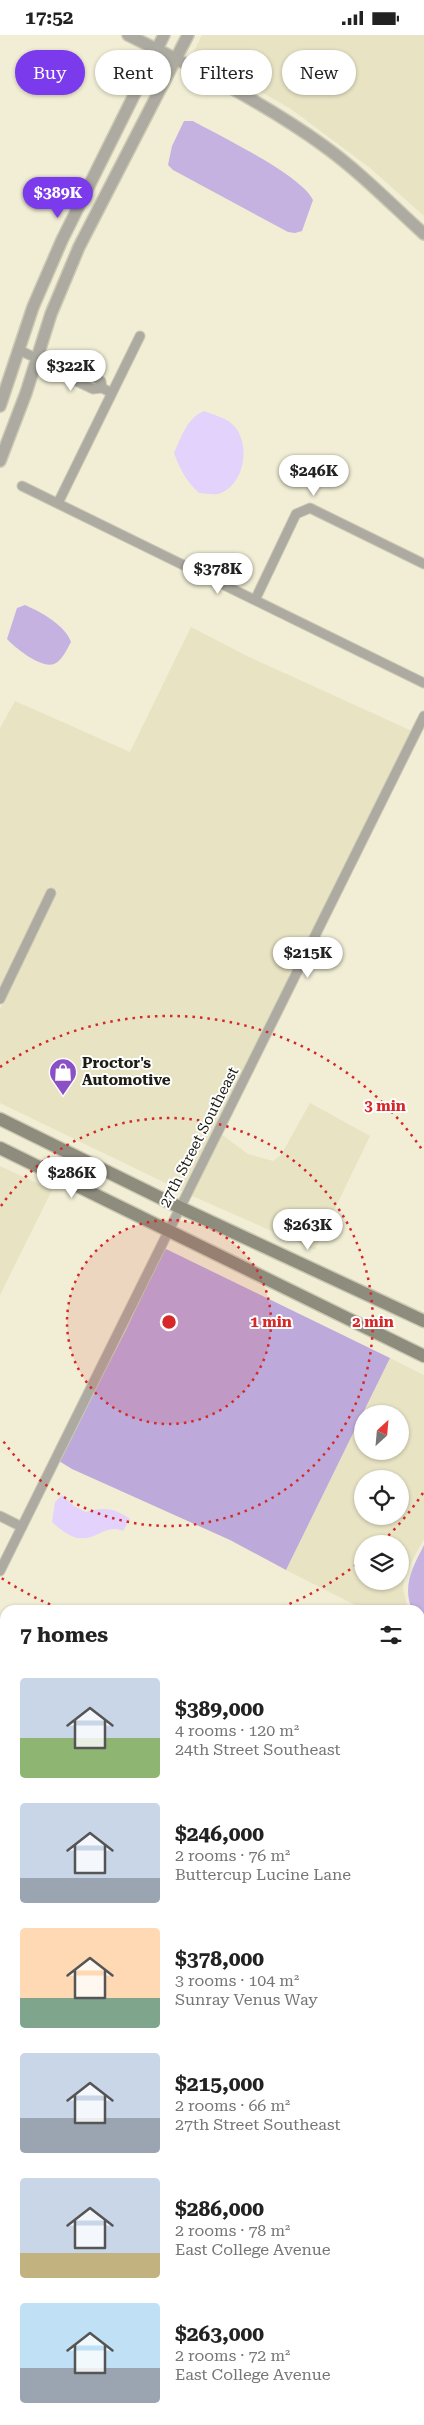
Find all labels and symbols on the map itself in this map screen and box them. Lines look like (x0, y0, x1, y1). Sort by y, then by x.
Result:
pin: $389K (23, 177, 93, 219)
pin: $322K (36, 349, 106, 392)
pin: $246K (279, 455, 349, 497)
pin: $378K (183, 553, 253, 595)
pin: $215K (273, 937, 343, 979)
place label: Proctor's Automotive (82, 1054, 171, 1089)
shop icon: Proctor's Automotive (48, 1057, 78, 1096)
street label: 27th Street Southeast (156, 1063, 242, 1210)
text: 3 min (364, 1097, 406, 1115)
pin: $286K (37, 1157, 107, 1199)
pin: $263K (273, 1209, 343, 1251)
centre of rings (160, 1313, 178, 1331)
text: 1 min (250, 1313, 292, 1331)
text: 2 min (352, 1313, 394, 1331)
north arrow (354, 1405, 409, 1460)

